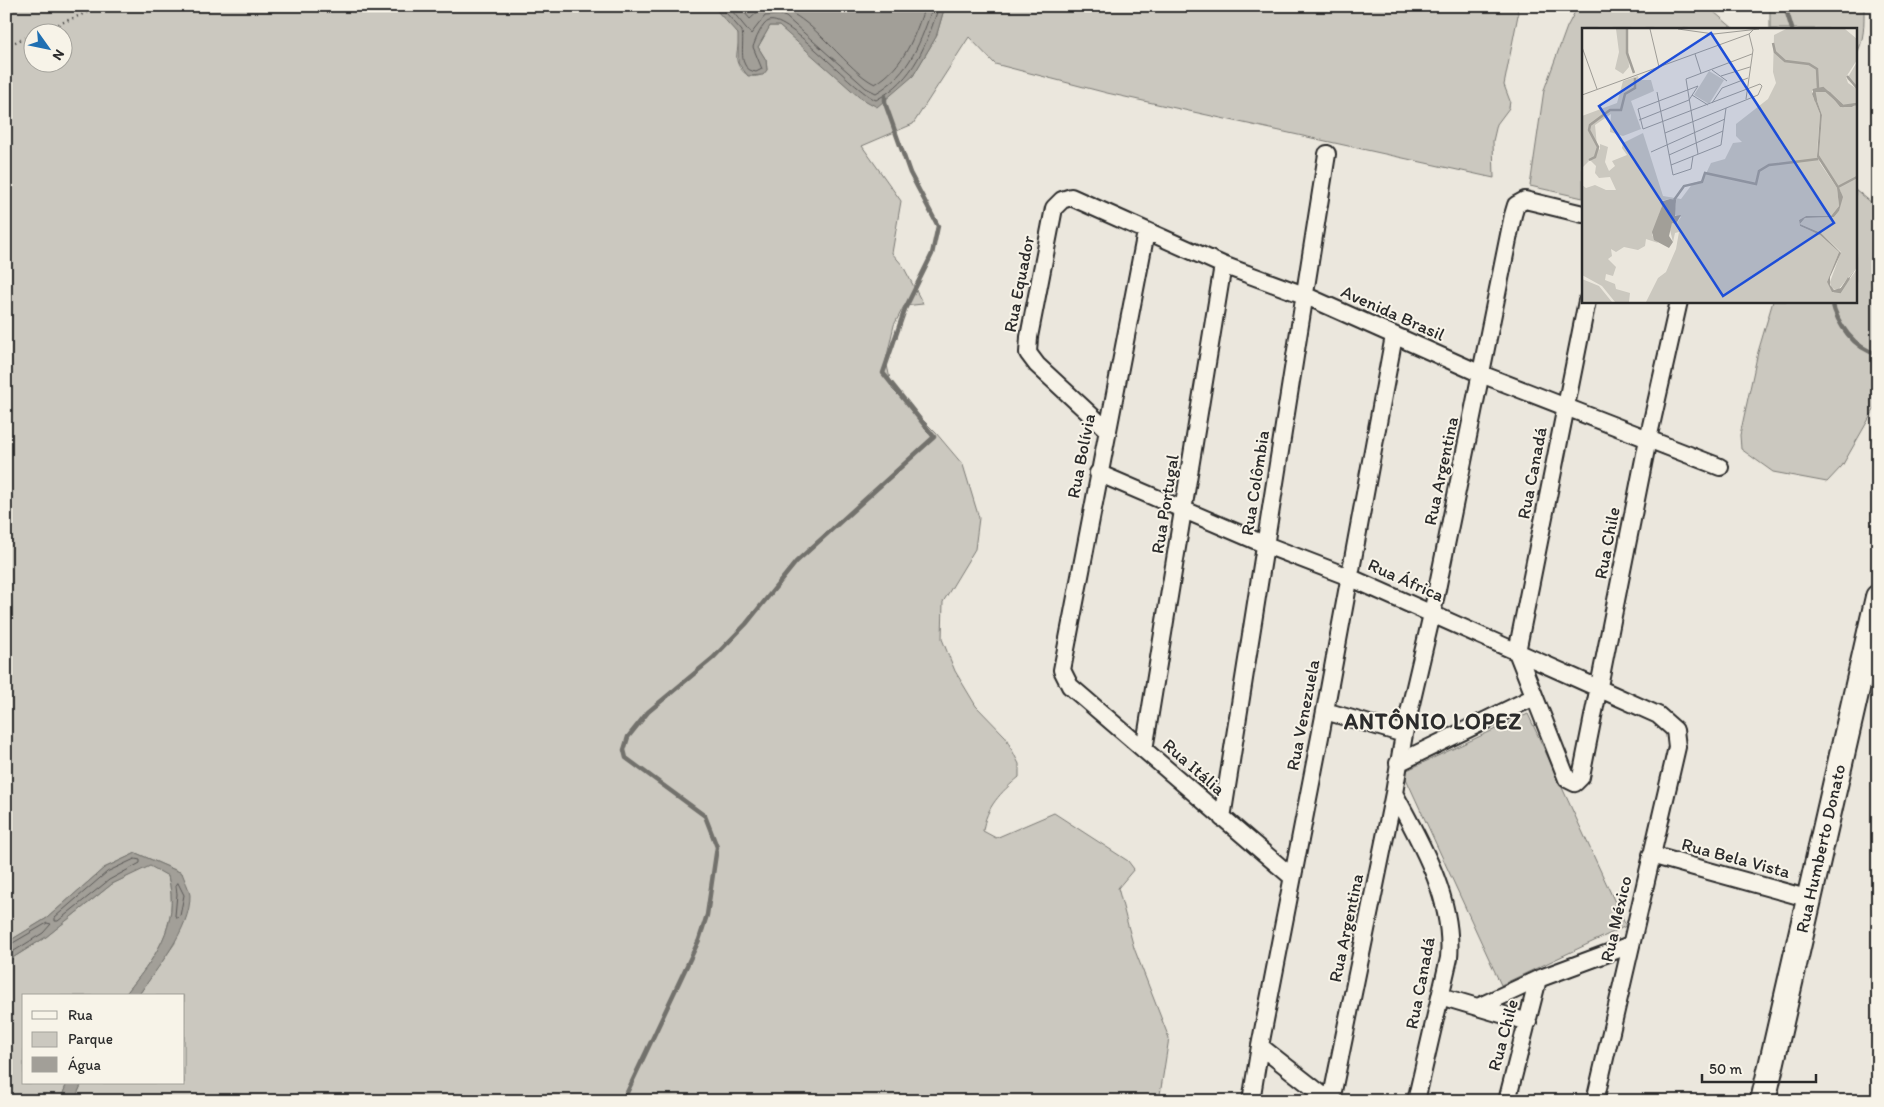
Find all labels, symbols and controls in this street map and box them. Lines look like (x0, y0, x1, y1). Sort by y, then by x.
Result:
north arrow (22, 22, 72, 72)
inset map (1582, 28, 1856, 302)
text: N (49, 46, 68, 63)
street label: Rua Equador (999, 233, 1039, 334)
street label: Avenida Brasil (1338, 280, 1448, 346)
street label: Rua Bolívia (1062, 412, 1100, 500)
street label: Rua Argentina (1419, 415, 1463, 527)
street label: Rua Canadá (1512, 425, 1552, 521)
street label: Rua Colômbia (1236, 429, 1274, 537)
street label: Rua Portugal (1146, 453, 1184, 555)
street label: Rua Chile (1589, 505, 1625, 581)
street label: Rua África (1364, 553, 1448, 607)
street label: Rua Venezuela (1281, 657, 1325, 773)
district label: ANTÔNIO LOPEZ (1343, 708, 1522, 735)
street label: Rua Itália (1158, 734, 1230, 801)
street label: Rua Humberto Donato (1791, 762, 1851, 935)
street label: Rua Bela Vista (1679, 833, 1793, 883)
street label: Rua Argentina (1324, 872, 1368, 984)
street label: Rua México (1595, 874, 1637, 964)
street label: Rua Canadá (1400, 935, 1440, 1031)
legend (22, 994, 185, 1084)
street label: Rua Chile (1483, 997, 1523, 1073)
text: Rua (68, 1006, 93, 1024)
text: Parque (68, 1030, 113, 1048)
scale bar (1702, 1052, 1815, 1084)
text: Água (68, 1056, 102, 1074)
text: 50 m (1709, 1060, 1742, 1078)

